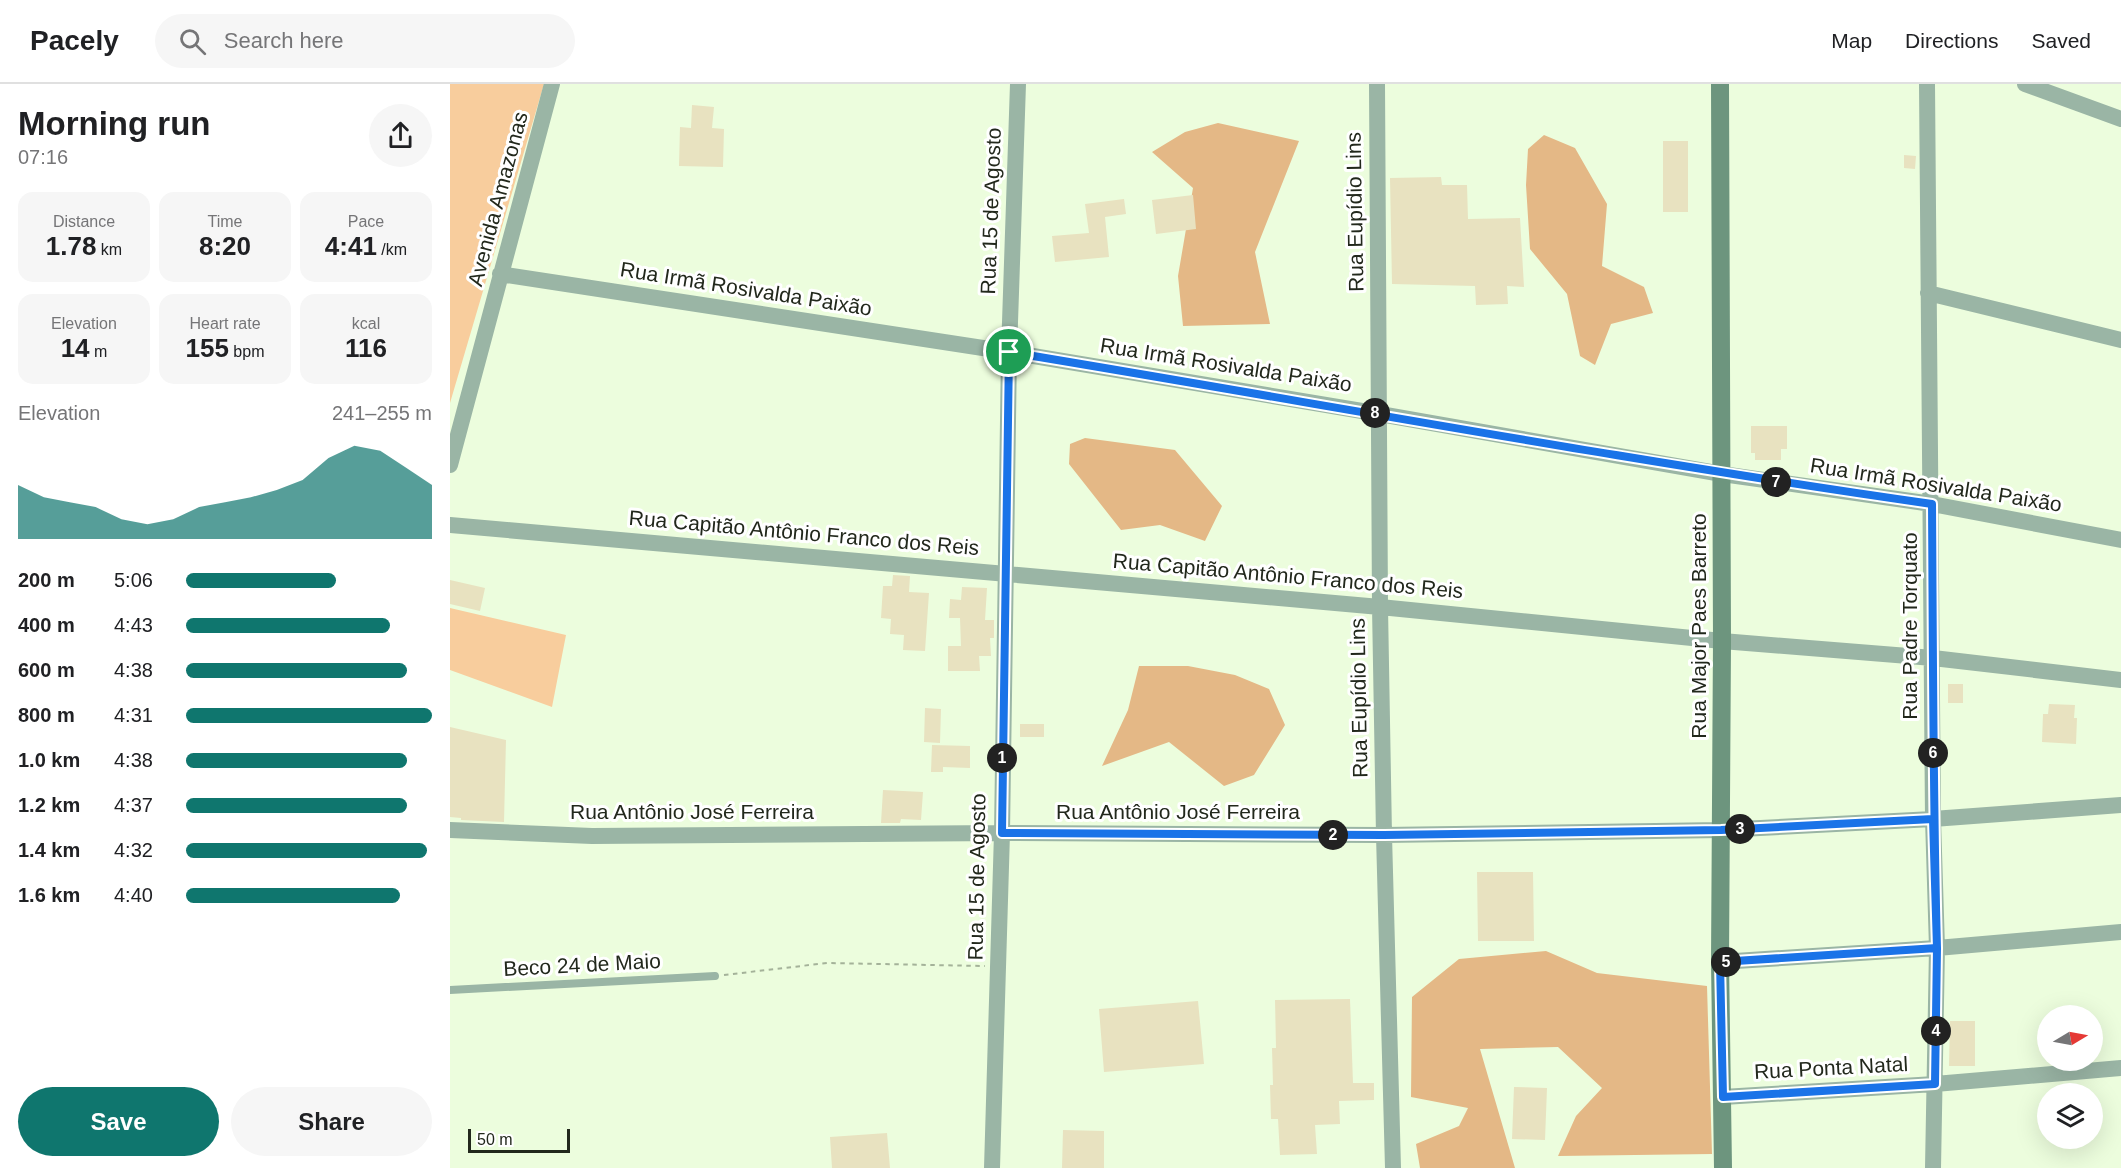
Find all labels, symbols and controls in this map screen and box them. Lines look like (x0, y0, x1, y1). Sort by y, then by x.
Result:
search box (155, 14, 575, 68)
text: Pacely (30, 25, 119, 56)
icon: search (176, 25, 209, 58)
text: Search here (224, 28, 344, 53)
text: Map (1831, 29, 1872, 52)
text: Directions (1905, 29, 1998, 52)
text: Saved (2031, 29, 2091, 52)
button: share (369, 104, 432, 167)
text: Morning run (18, 105, 210, 142)
street label: Avenida Amazonas (463, 109, 532, 288)
street label: Rua 15 de Agosto (976, 127, 1005, 295)
street label: Rua Eupídio Lins (1342, 132, 1367, 292)
text: 07:16 (18, 146, 68, 168)
text: Distance (53, 213, 115, 230)
text: Time (208, 213, 242, 230)
text: Pace (348, 213, 384, 230)
text: 1.78 (46, 231, 96, 261)
text: 8:20 (199, 231, 251, 261)
text: 4:41 (325, 231, 377, 261)
text: km (96, 241, 122, 258)
text: /km (377, 241, 407, 258)
street label: Rua Irmã Rosivalda Paixão (619, 257, 874, 320)
text: Elevation (51, 315, 117, 332)
text: Heart rate (189, 315, 261, 332)
text: kcal (352, 315, 380, 332)
pin (983, 326, 1034, 377)
text: 14 (61, 333, 90, 363)
text: 155 (186, 333, 229, 363)
text: 116 (345, 333, 387, 363)
street label: Rua Irmã Rosivalda Paixão (1099, 333, 1354, 396)
icon: arrive (992, 335, 1025, 368)
text: m (90, 343, 107, 360)
text: bpm (229, 343, 264, 360)
pin: 8 (1360, 398, 1390, 428)
text: Elevation (18, 402, 100, 424)
text: 241–255 m (332, 402, 432, 424)
text: 8 (1371, 404, 1379, 421)
street label: Rua Irmã Rosivalda Paixão (1809, 453, 2064, 516)
pin: 7 (1761, 467, 1791, 497)
text: 7 (1772, 473, 1780, 490)
street label: Rua Capitão Antônio Franco dos Reis (628, 506, 980, 559)
street label: Rua Major Paes Barreto (1687, 513, 1710, 739)
street label: Rua Padre Torquato (1898, 532, 1921, 720)
street label: Rua Capitão Antônio Franco dos Reis (1112, 549, 1464, 602)
text: 200 m (18, 569, 75, 591)
text: 5:06 (114, 569, 153, 591)
text: 400 m (18, 614, 75, 636)
text: 4:43 (114, 614, 153, 636)
street label: Rua Eupídio Lins (1346, 618, 1371, 778)
text: 600 m (18, 659, 75, 681)
text: 4:38 (114, 659, 153, 681)
text: 800 m (18, 704, 75, 726)
text: 4:31 (114, 704, 153, 726)
pin: 6 (1918, 738, 1948, 768)
pin: 1 (987, 743, 1017, 773)
text: 6 (1929, 744, 1937, 761)
text: 1.0 km (18, 749, 80, 771)
text: 4:38 (114, 749, 153, 771)
text: 1 (998, 749, 1006, 766)
street label: Rua 15 de Agosto (964, 793, 989, 961)
text: 1.2 km (18, 794, 80, 816)
text: 4:37 (114, 794, 153, 816)
street label: Rua Antônio José Ferreira (570, 800, 814, 823)
street label: Rua Antônio José Ferreira (1056, 800, 1300, 823)
pin: 3 (1725, 814, 1755, 844)
pin: 2 (1318, 820, 1348, 850)
text: 3 (1736, 820, 1744, 837)
text: 2 (1329, 826, 1337, 843)
text: 1.4 km (18, 839, 80, 861)
text: 4:32 (114, 839, 153, 861)
text: 1.6 km (18, 884, 80, 906)
text: 4:40 (114, 884, 153, 906)
pin: 5 (1711, 947, 1741, 977)
street label: Beco 24 de Maio (503, 949, 661, 980)
text: 5 (1722, 953, 1730, 970)
north arrow (2037, 1005, 2103, 1071)
map controls (2037, 1005, 2103, 1149)
pin: 4 (1921, 1016, 1951, 1046)
text: 4 (1932, 1022, 1940, 1039)
street label: Rua Ponta Natal (1753, 1052, 1909, 1083)
button: layers (2037, 1083, 2103, 1149)
button: Save (18, 1087, 219, 1156)
button: Share (231, 1087, 432, 1156)
scale bar (468, 1126, 570, 1154)
text: 50 m (477, 1131, 513, 1148)

